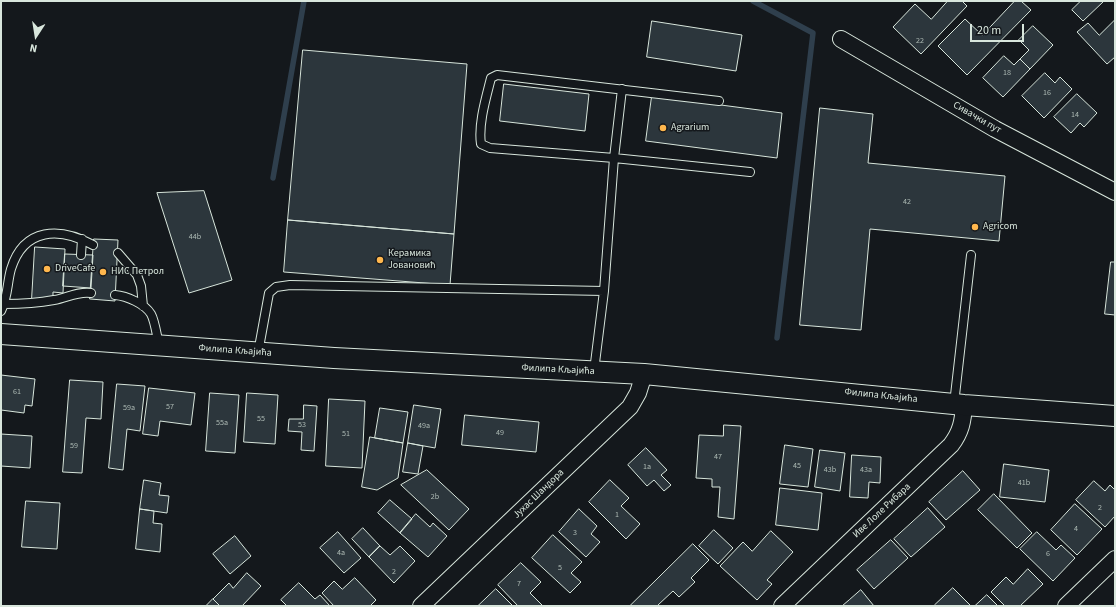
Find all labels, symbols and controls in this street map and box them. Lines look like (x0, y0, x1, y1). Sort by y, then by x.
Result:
north arrow (16, 16, 56, 56)
scale bar (972, 16, 1026, 42)
text: 20 m (977, 22, 1001, 39)
house number: 22 (916, 36, 924, 46)
text: N (28, 40, 39, 56)
house number: 18 (1003, 68, 1011, 78)
house number: 16 (1043, 88, 1051, 98)
street label: Сивачки пут (951, 99, 1003, 137)
house number: 14 (1071, 110, 1079, 120)
place label: Agrarium (671, 122, 709, 134)
marker: Agrarium (658, 123, 668, 133)
house number: 42 (903, 197, 911, 207)
place label: Agricom (983, 221, 1017, 233)
marker: Agricom (970, 222, 980, 232)
house number: 44b (189, 232, 201, 242)
place label: Керамика Јовановић (388, 248, 435, 272)
marker: Керамика Јовановић (375, 255, 385, 265)
place label: DriveCafe (55, 263, 95, 275)
marker: DriveCafe (42, 264, 52, 274)
place label: НИС Петрол (111, 266, 164, 278)
marker: НИС Петрол (98, 267, 108, 277)
street label: Филипа Кљајића (198, 342, 272, 360)
street label: Филипа Кљајића (521, 362, 595, 378)
street label: Филипа Кљајића (844, 386, 918, 406)
house number: 61 (13, 387, 21, 397)
house number: 57 (166, 402, 174, 412)
house number: 59a (123, 403, 135, 413)
house number: 55 (257, 414, 265, 424)
house number: 55a (216, 418, 228, 428)
house number: 53 (298, 420, 306, 430)
house number: 49a (418, 421, 430, 431)
house number: 49 (496, 428, 504, 438)
house number: 51 (342, 429, 350, 439)
house number: 59 (70, 441, 78, 451)
house number: 47 (714, 452, 722, 462)
house number: 45 (793, 461, 801, 471)
house number: 1a (643, 462, 651, 472)
house number: 43b (824, 465, 836, 475)
house number: 43a (860, 465, 872, 475)
street label: Јухас Шандора (511, 467, 567, 521)
house number: 41b (1018, 478, 1030, 488)
street label: Иве Лоле Рибара (851, 481, 913, 541)
house number: 2b (431, 492, 439, 502)
house number: 2 (1098, 503, 1102, 513)
house number: 1 (615, 510, 619, 520)
house number: 4 (1074, 524, 1078, 534)
house number: 3 (573, 528, 577, 538)
house number: 4a (337, 548, 345, 558)
house number: 6 (1046, 549, 1050, 559)
house number: 5 (558, 563, 562, 573)
house number: 2 (392, 567, 396, 577)
house number: 7 (517, 579, 521, 589)

